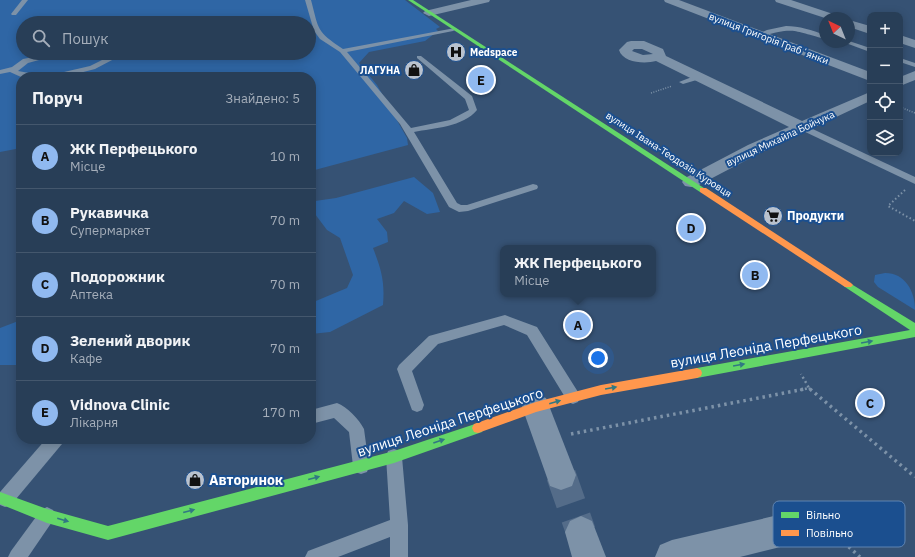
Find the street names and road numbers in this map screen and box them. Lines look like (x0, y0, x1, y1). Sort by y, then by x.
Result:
street label: вулиця Григорія Грабʼянки (707, 10, 831, 67)
street label: вулиця Михайла Бойчука (724, 107, 837, 169)
street label: вулиця Івана-Теодозія Куровця (603, 109, 734, 200)
street label: вулиця Леоніда Перфецького (669, 320, 863, 372)
street label: вулиця Леоніда Перфецького (355, 383, 545, 461)

